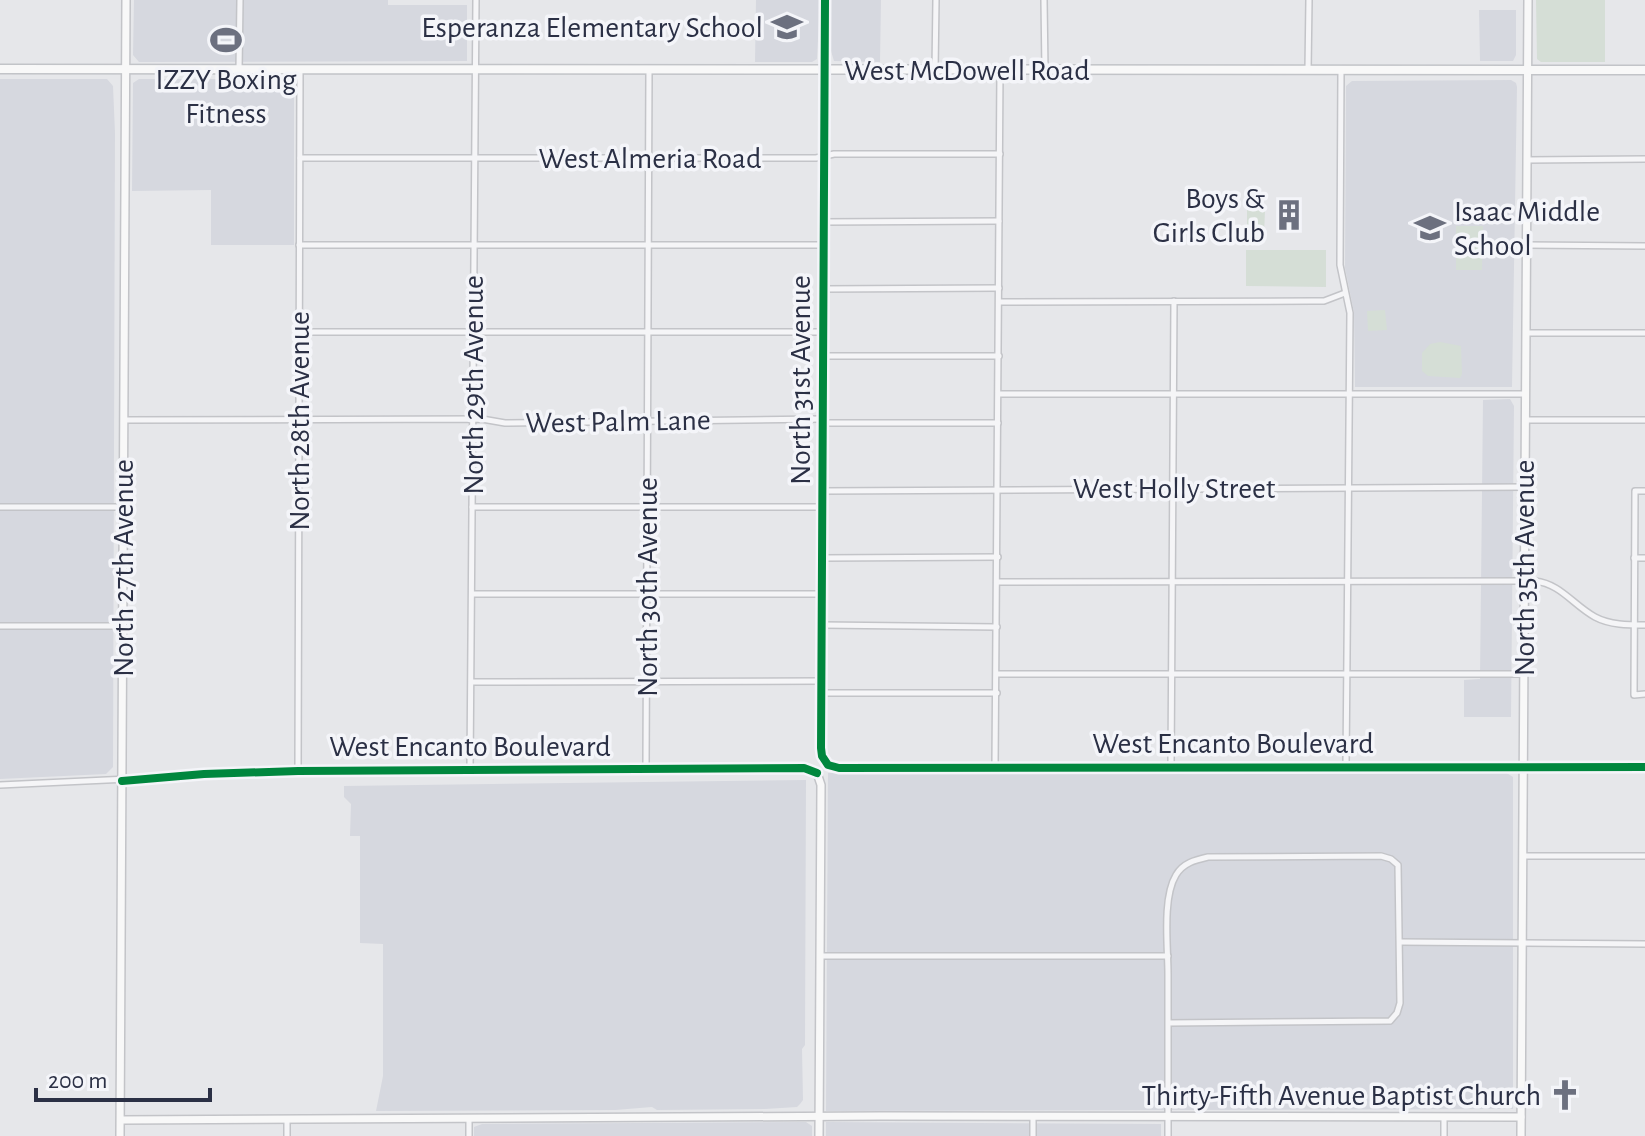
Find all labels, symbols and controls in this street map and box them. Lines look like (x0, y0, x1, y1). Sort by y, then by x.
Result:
school or university icon: Esperanza Elementary School (770, 10, 804, 44)
place label: Esperanza Elementary School (421, 13, 763, 43)
sports icon: IZZY Boxing Fitness (209, 23, 243, 57)
street label: West McDowell Road (844, 56, 1090, 86)
place label: IZZY Boxing Fitness (156, 65, 297, 129)
street label: West Almeria Road (539, 144, 761, 174)
place label: Boys & Girls Club (1153, 184, 1265, 248)
place label: Isaac Middle School (1454, 197, 1600, 261)
building icon: Boys & Girls Club (1272, 198, 1306, 232)
school or university icon: Isaac Middle School (1413, 211, 1447, 245)
street label: North 29th Avenue (459, 275, 489, 495)
street label: North 31st Avenue (786, 275, 816, 485)
street label: North 28th Avenue (285, 311, 315, 531)
street label: West Palm Lane (525, 405, 711, 439)
street label: North 27th Avenue (109, 459, 139, 677)
street label: North 35th Avenue (1510, 460, 1540, 676)
street label: West Holly Street (1073, 474, 1276, 504)
street label: North 30th Avenue (633, 477, 663, 697)
street label: West Encanto Boulevard (1092, 729, 1374, 759)
street label: West Encanto Boulevard (329, 732, 611, 762)
scale bar (36, 1052, 210, 1102)
text: 200 m (48, 1069, 107, 1093)
church icon: Thirty-Fifth Avenue Baptist Church (1548, 1078, 1582, 1112)
place label: Thirty-Fifth Avenue Baptist Church (1141, 1081, 1541, 1111)

